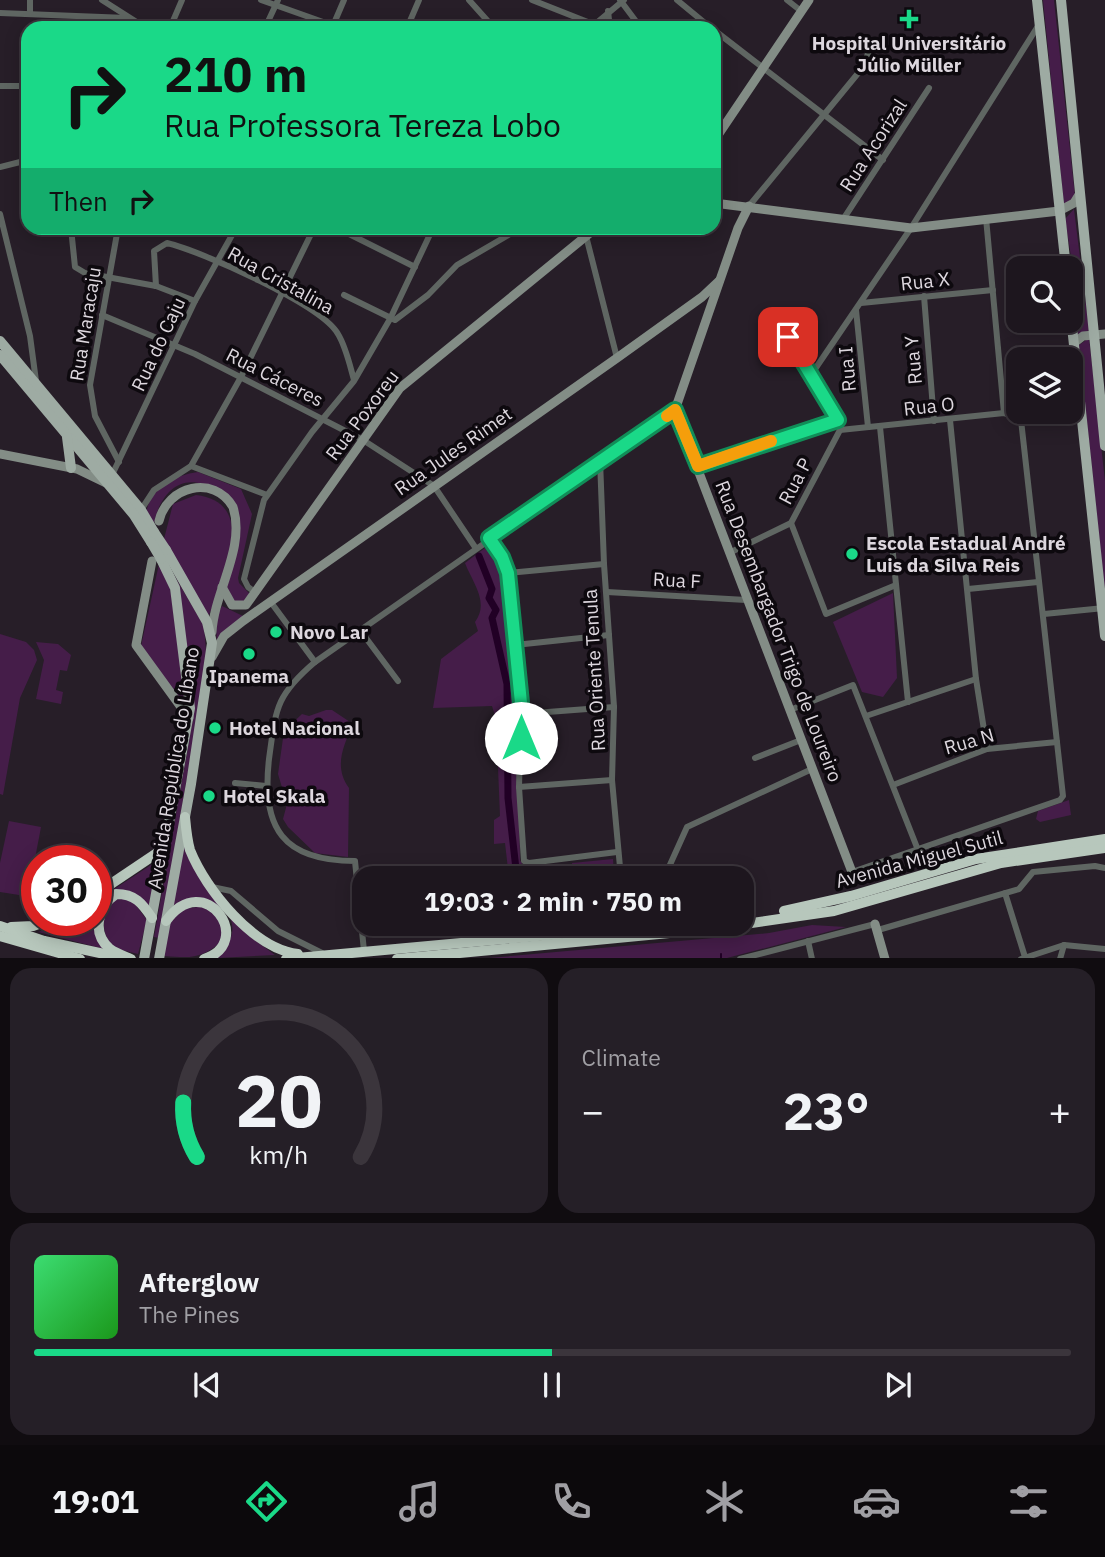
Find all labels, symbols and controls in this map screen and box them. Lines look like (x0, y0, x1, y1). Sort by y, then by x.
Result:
marker: Hospital Universitário Júlio Müller (899, 9, 919, 29)
place label: Hospital Universitário Júlio Müller (812, 31, 1007, 77)
text: 210 m (164, 42, 308, 105)
icon: right (49, 49, 140, 140)
street label: Rua Acorizal (834, 94, 912, 196)
text: Rua Professora Tereza Lobo (164, 104, 561, 146)
icon: right (122, 182, 160, 220)
text: Then (49, 184, 108, 218)
street label: Rua Cristalina (224, 241, 338, 319)
map controls (1006, 256, 1083, 424)
button: search (1006, 256, 1083, 333)
street label: Rua Maracaju (64, 265, 106, 383)
street label: Rua X (899, 266, 951, 296)
street label: Rua do Caju (126, 293, 190, 395)
pin (758, 307, 818, 367)
icon: arrive (769, 318, 807, 356)
street label: Rua Y (899, 334, 927, 385)
street label: Rua Cáceres (222, 342, 328, 412)
street label: Rua I (833, 345, 861, 393)
button: layers (1006, 347, 1083, 424)
street label: Rua Poxoreu (320, 365, 404, 465)
street label: Rua O (902, 391, 956, 421)
street label: Rua Jules Rimet (390, 402, 516, 500)
street label: Rua P (773, 454, 817, 508)
street label: Rua Desembargador Trigo de Loureiro (710, 477, 848, 785)
place label: Escola Estadual André Luis da Silva Reis (866, 531, 1066, 577)
marker: Escola Estadual André Luis da Silva Reis (844, 546, 860, 562)
street label: Rua F (652, 567, 702, 593)
street label: Rua Oriente Tenula (578, 588, 610, 752)
place label: Novo Lar (290, 620, 369, 644)
marker: Novo Lar (268, 624, 284, 640)
street label: Avenida República do Líbano (142, 645, 204, 891)
marker: Ipanema (241, 646, 257, 662)
place label: Ipanema (209, 664, 289, 688)
position arrow (484, 701, 558, 775)
place label: Hotel Nacional (229, 716, 360, 740)
marker: Hotel Nacional (207, 720, 223, 736)
street label: Rua N (941, 722, 997, 760)
place label: Hotel Skala (223, 784, 326, 808)
marker: Hotel Skala (201, 788, 217, 804)
street label: Avenida Miguel Sutil (833, 825, 1005, 893)
speed limit sign: 30 (21, 845, 112, 936)
text: 19:03 · 2 min · 750 m (424, 884, 682, 918)
text: Climate (582, 1042, 661, 1072)
text: 20 (235, 1052, 322, 1147)
text: 23° (783, 1077, 870, 1144)
text: − (582, 1086, 604, 1135)
text: + (1048, 1086, 1071, 1135)
text: km/h (249, 1137, 308, 1170)
text: Afterglow (139, 1265, 259, 1299)
text: The Pines (139, 1299, 240, 1329)
icon: previous (188, 1366, 226, 1404)
icon: pause (533, 1366, 571, 1404)
icon: next (879, 1366, 917, 1404)
icon: directions (242, 1477, 291, 1526)
icon: music (395, 1477, 444, 1526)
icon: phone (547, 1477, 596, 1526)
icon: climate (700, 1477, 749, 1526)
icon: car (852, 1477, 901, 1526)
icon: filters (1004, 1477, 1053, 1526)
text: 19:01 (52, 1480, 139, 1522)

